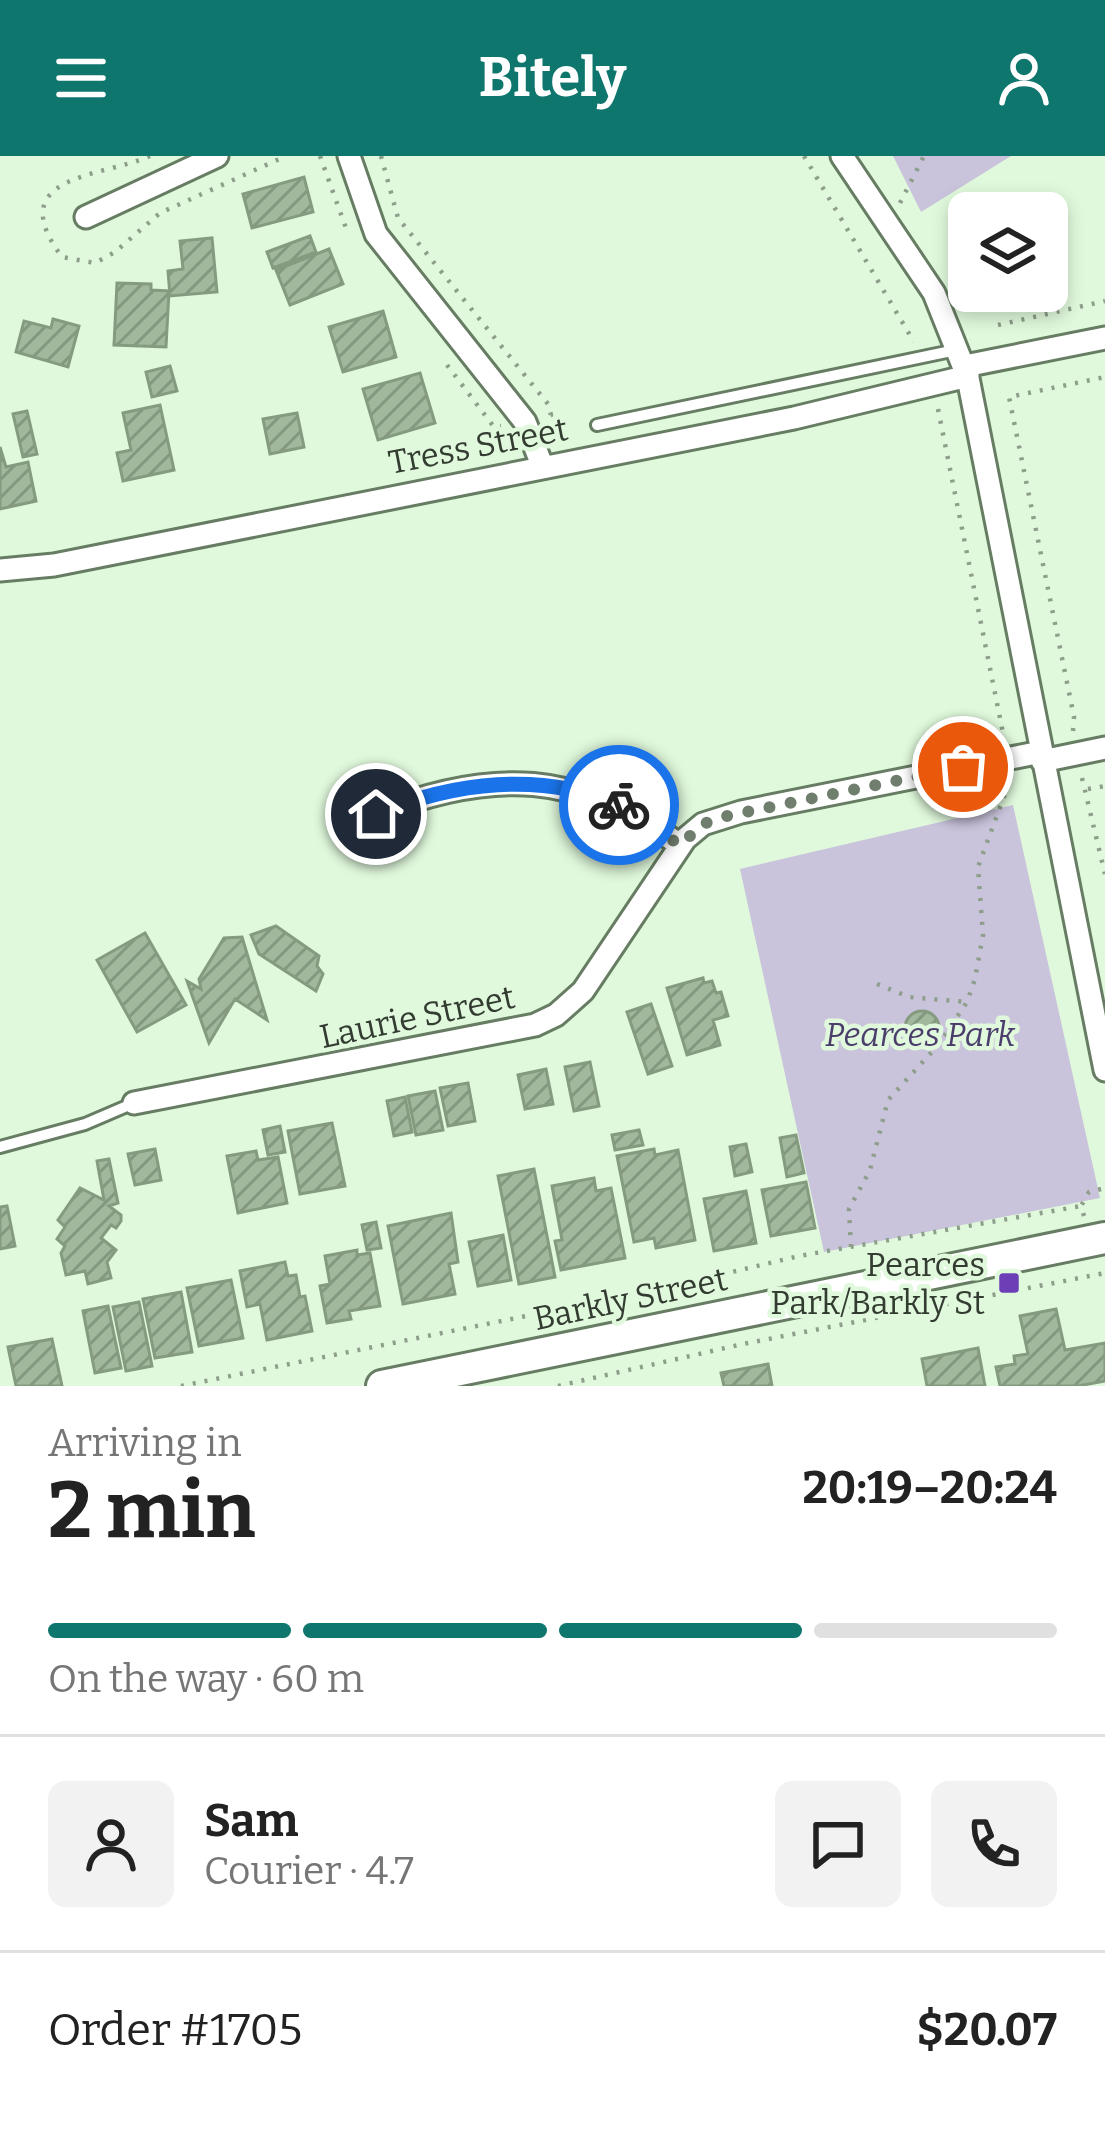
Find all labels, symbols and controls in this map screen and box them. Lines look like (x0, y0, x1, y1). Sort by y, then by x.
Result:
icon: menu (48, 45, 114, 111)
icon: person (991, 45, 1057, 111)
text: Bitely (479, 46, 626, 110)
map controls (948, 192, 1068, 312)
button: layers (948, 192, 1068, 312)
street label: Tress Street (385, 409, 571, 483)
pin (912, 716, 1014, 818)
icon: bag (930, 734, 996, 800)
courier (559, 745, 679, 865)
pin (325, 763, 427, 865)
icon: bike (586, 772, 652, 838)
icon: home (343, 781, 409, 847)
street label: Laurie Street (316, 977, 518, 1057)
park label: Pearces Park (825, 1015, 1016, 1055)
place label: Pearces Park/Barkly St (770, 1245, 985, 1323)
street label: Barkly Street (530, 1259, 731, 1339)
marker: Pearces Park/Barkly St (996, 1270, 1022, 1296)
text: Arriving in (48, 1420, 242, 1466)
text: 20:19–20:24 (803, 1461, 1057, 1515)
text: 2 min (48, 1464, 255, 1558)
text: On the way · 60 m (48, 1656, 364, 1702)
button: person (48, 1781, 174, 1907)
button: chat (775, 1781, 901, 1907)
button: phone (931, 1781, 1057, 1907)
text: Sam (204, 1794, 298, 1848)
text: Courier · 4.7 (204, 1848, 414, 1894)
text: Order #1705 (48, 2003, 302, 2057)
text: $20.07 (917, 2003, 1057, 2057)

